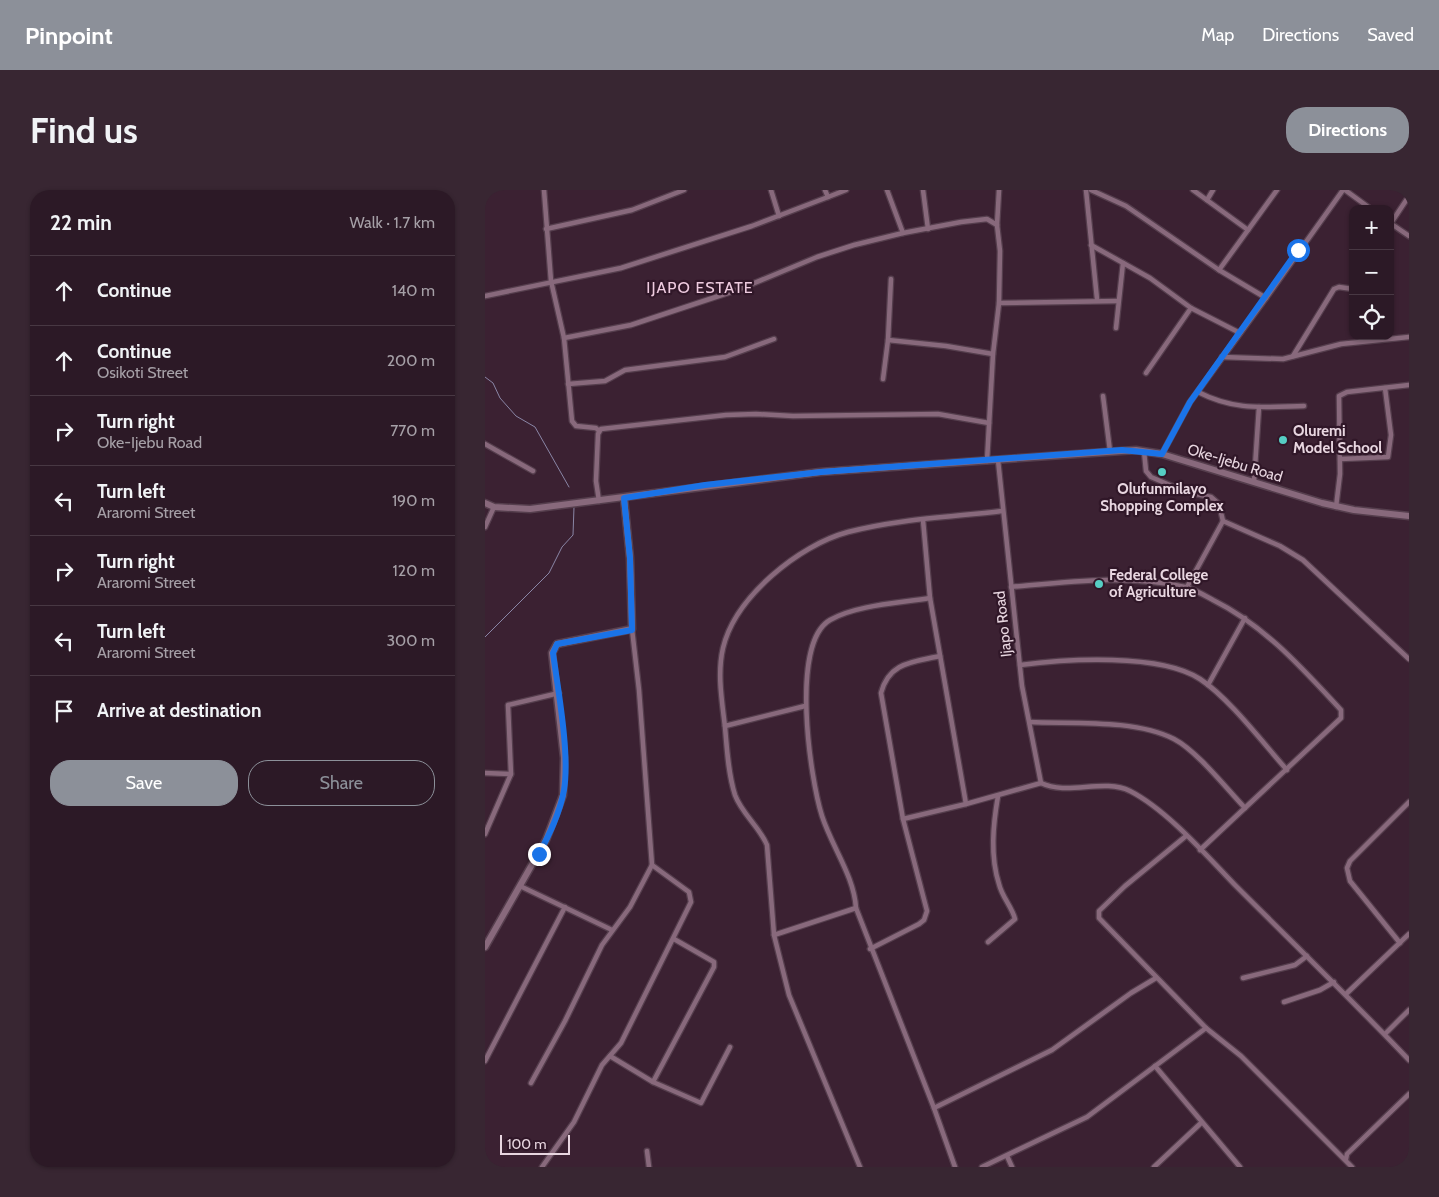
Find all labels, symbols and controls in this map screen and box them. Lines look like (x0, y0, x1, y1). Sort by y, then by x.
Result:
text: Pinpoint (25, 21, 113, 50)
text: Map (1201, 24, 1234, 46)
text: Directions (1262, 24, 1339, 46)
text: Saved (1367, 24, 1414, 46)
button: Directions (1286, 107, 1409, 153)
text: Find us (30, 109, 138, 152)
map controls (1349, 205, 1394, 340)
button: + (1349, 205, 1394, 250)
text: 22 min (50, 210, 112, 235)
text: Walk · 1.7 km (349, 213, 435, 232)
route start (1287, 239, 1310, 262)
button: − (1349, 250, 1394, 295)
icon: ahead (50, 277, 78, 305)
district label: IJAPO ESTATE (646, 278, 754, 297)
text: Continue (97, 279, 171, 302)
text: 140 m (392, 281, 435, 300)
button: locate (1349, 295, 1394, 340)
text: Continue (97, 340, 171, 363)
icon: ahead (50, 347, 78, 375)
text: 200 m (387, 351, 435, 370)
text: Osikoti Street (97, 363, 188, 382)
text: Turn right (97, 410, 175, 433)
icon: right (50, 417, 78, 445)
text: 770 m (390, 421, 435, 440)
place label: Oluremi Model School (1293, 422, 1382, 457)
text: Oke-Ijebu Road (97, 433, 202, 452)
marker: Oluremi Model School (1277, 434, 1289, 446)
street label: Oke-Ijebu Road (1185, 440, 1285, 486)
marker: Olufunmilayo Shopping Complex (1156, 466, 1168, 478)
text: Turn left (97, 480, 165, 503)
place label: Olufunmilayo Shopping Complex (1100, 480, 1224, 515)
icon: left (50, 487, 78, 515)
text: 190 m (392, 491, 435, 510)
text: Araromi Street (97, 503, 195, 522)
text: Turn right (97, 550, 175, 573)
icon: right (50, 557, 78, 585)
text: 120 m (393, 561, 435, 580)
place label: Federal College of Agriculture (1109, 566, 1209, 601)
text: Araromi Street (97, 573, 195, 592)
marker: Federal College of Agriculture (1093, 578, 1105, 590)
street label: Ijapo Road (991, 590, 1015, 658)
text: Turn left (97, 620, 165, 643)
icon: left (50, 627, 78, 655)
text: 300 m (386, 631, 435, 650)
text: Araromi Street (97, 643, 195, 662)
icon: arrive (50, 697, 78, 725)
text: Arrive at destination (97, 699, 261, 722)
button: Save (50, 760, 238, 806)
button: Share (248, 760, 435, 806)
route end (528, 843, 551, 866)
scale bar (500, 1132, 570, 1155)
text: 100 m (507, 1135, 547, 1153)

